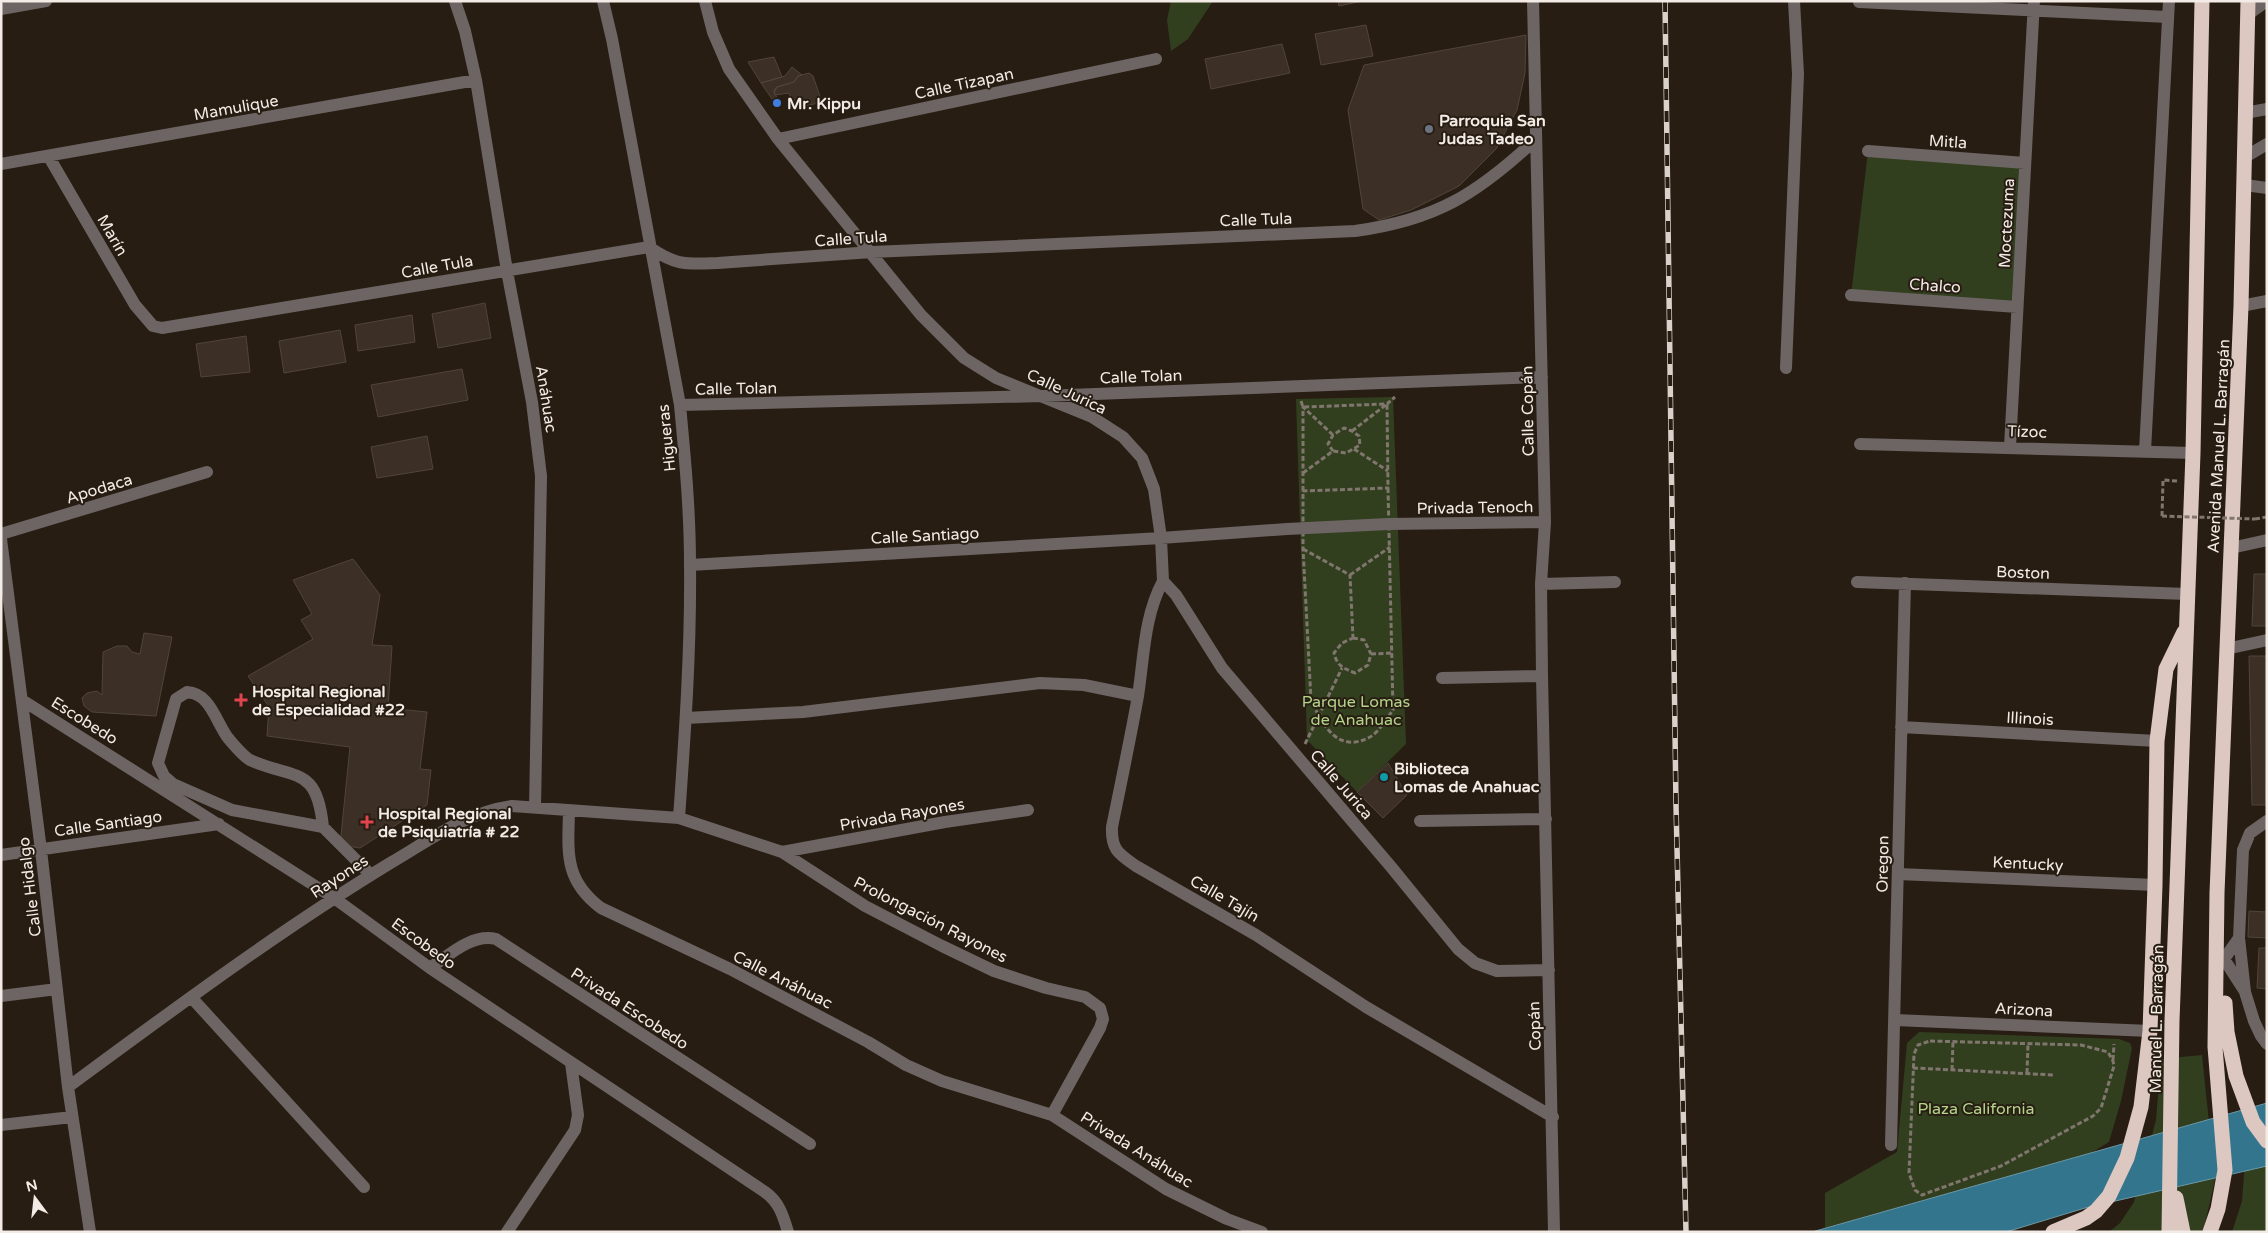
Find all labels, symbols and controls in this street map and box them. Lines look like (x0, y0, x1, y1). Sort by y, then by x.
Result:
street label: Calle Tizapan (913, 64, 1016, 104)
street label: Mamulique (192, 91, 280, 125)
place label: Mr. Kippu (787, 94, 861, 114)
marker: Mr. Kippu (771, 97, 783, 109)
place label: Parroquia San Judas Tadeo (1438, 111, 1546, 149)
marker: Parroquia San Judas Tadeo (1423, 123, 1435, 135)
street label: Mitla (1928, 131, 1968, 153)
street label: Moctezuma (1995, 178, 2019, 268)
street label: Calle Tula (1219, 209, 1293, 231)
street label: Marín (92, 211, 132, 260)
street label: Calle Tula (814, 226, 888, 252)
street label: Calle Tula (400, 251, 475, 283)
street label: Chalco (1908, 274, 1962, 298)
street label: Avenida Manuel L. Barragán (2203, 338, 2235, 554)
street label: Anáhuac (531, 364, 561, 434)
street label: Calle Jurica (1023, 365, 1110, 419)
street label: Calle Copán (1517, 365, 1539, 457)
street label: Calle Tolan (1099, 366, 1183, 388)
street label: Calle Tolan (695, 378, 777, 400)
street label: Higueras (654, 403, 680, 473)
street label: Tízoc (2007, 421, 2047, 443)
street label: Apodaca (64, 469, 135, 509)
street label: Privada Tenoch (1416, 497, 1534, 519)
street label: Calle Santiago (870, 523, 980, 549)
street label: Boston (1996, 562, 2050, 584)
place label: Hospital Regional de Especialidad #22 (252, 682, 405, 720)
park label: Parque Lomas de Anahuac (1302, 692, 1410, 730)
street label: Escobedo (47, 693, 122, 749)
marker: Hospital Regional de Especialidad #22 (234, 693, 248, 707)
street label: Illinois (2006, 708, 2054, 730)
street label: Calle Jurica (1305, 746, 1377, 824)
place label: Biblioteca Lomas de Anahuac (1394, 759, 1540, 797)
marker: Biblioteca Lomas de Anahuac (1378, 771, 1390, 783)
street label: Privada Rayones (838, 794, 966, 836)
place label: Hospital Regional de Psiquiatría # 22 (378, 804, 520, 842)
street label: Calle Santiago (53, 807, 163, 841)
marker: Hospital Regional de Psiquiatría # 22 (360, 815, 374, 829)
street label: Oregon (1873, 835, 1893, 893)
street label: Calle Hidalgo (14, 836, 46, 938)
street label: Rayones (307, 851, 372, 903)
street label: Kentucky (1992, 852, 2064, 876)
street label: Calle Tajín (1186, 871, 1263, 927)
street label: Prolongación Rayones (850, 872, 1011, 967)
street label: Escobedo (387, 914, 460, 974)
street label: Manuel L. Barragán (2146, 944, 2168, 1094)
street label: Calle Anáhuac (730, 946, 836, 1014)
street label: Privada Escobedo (567, 963, 692, 1054)
street label: Arizona (1994, 998, 2054, 1022)
street label: Copán (1524, 1001, 1546, 1051)
park label: Plaza California (1917, 1099, 2035, 1119)
street label: Privada Anáhuac (1077, 1107, 1196, 1192)
north arrow (10, 1173, 60, 1223)
text: N (24, 1176, 39, 1196)

